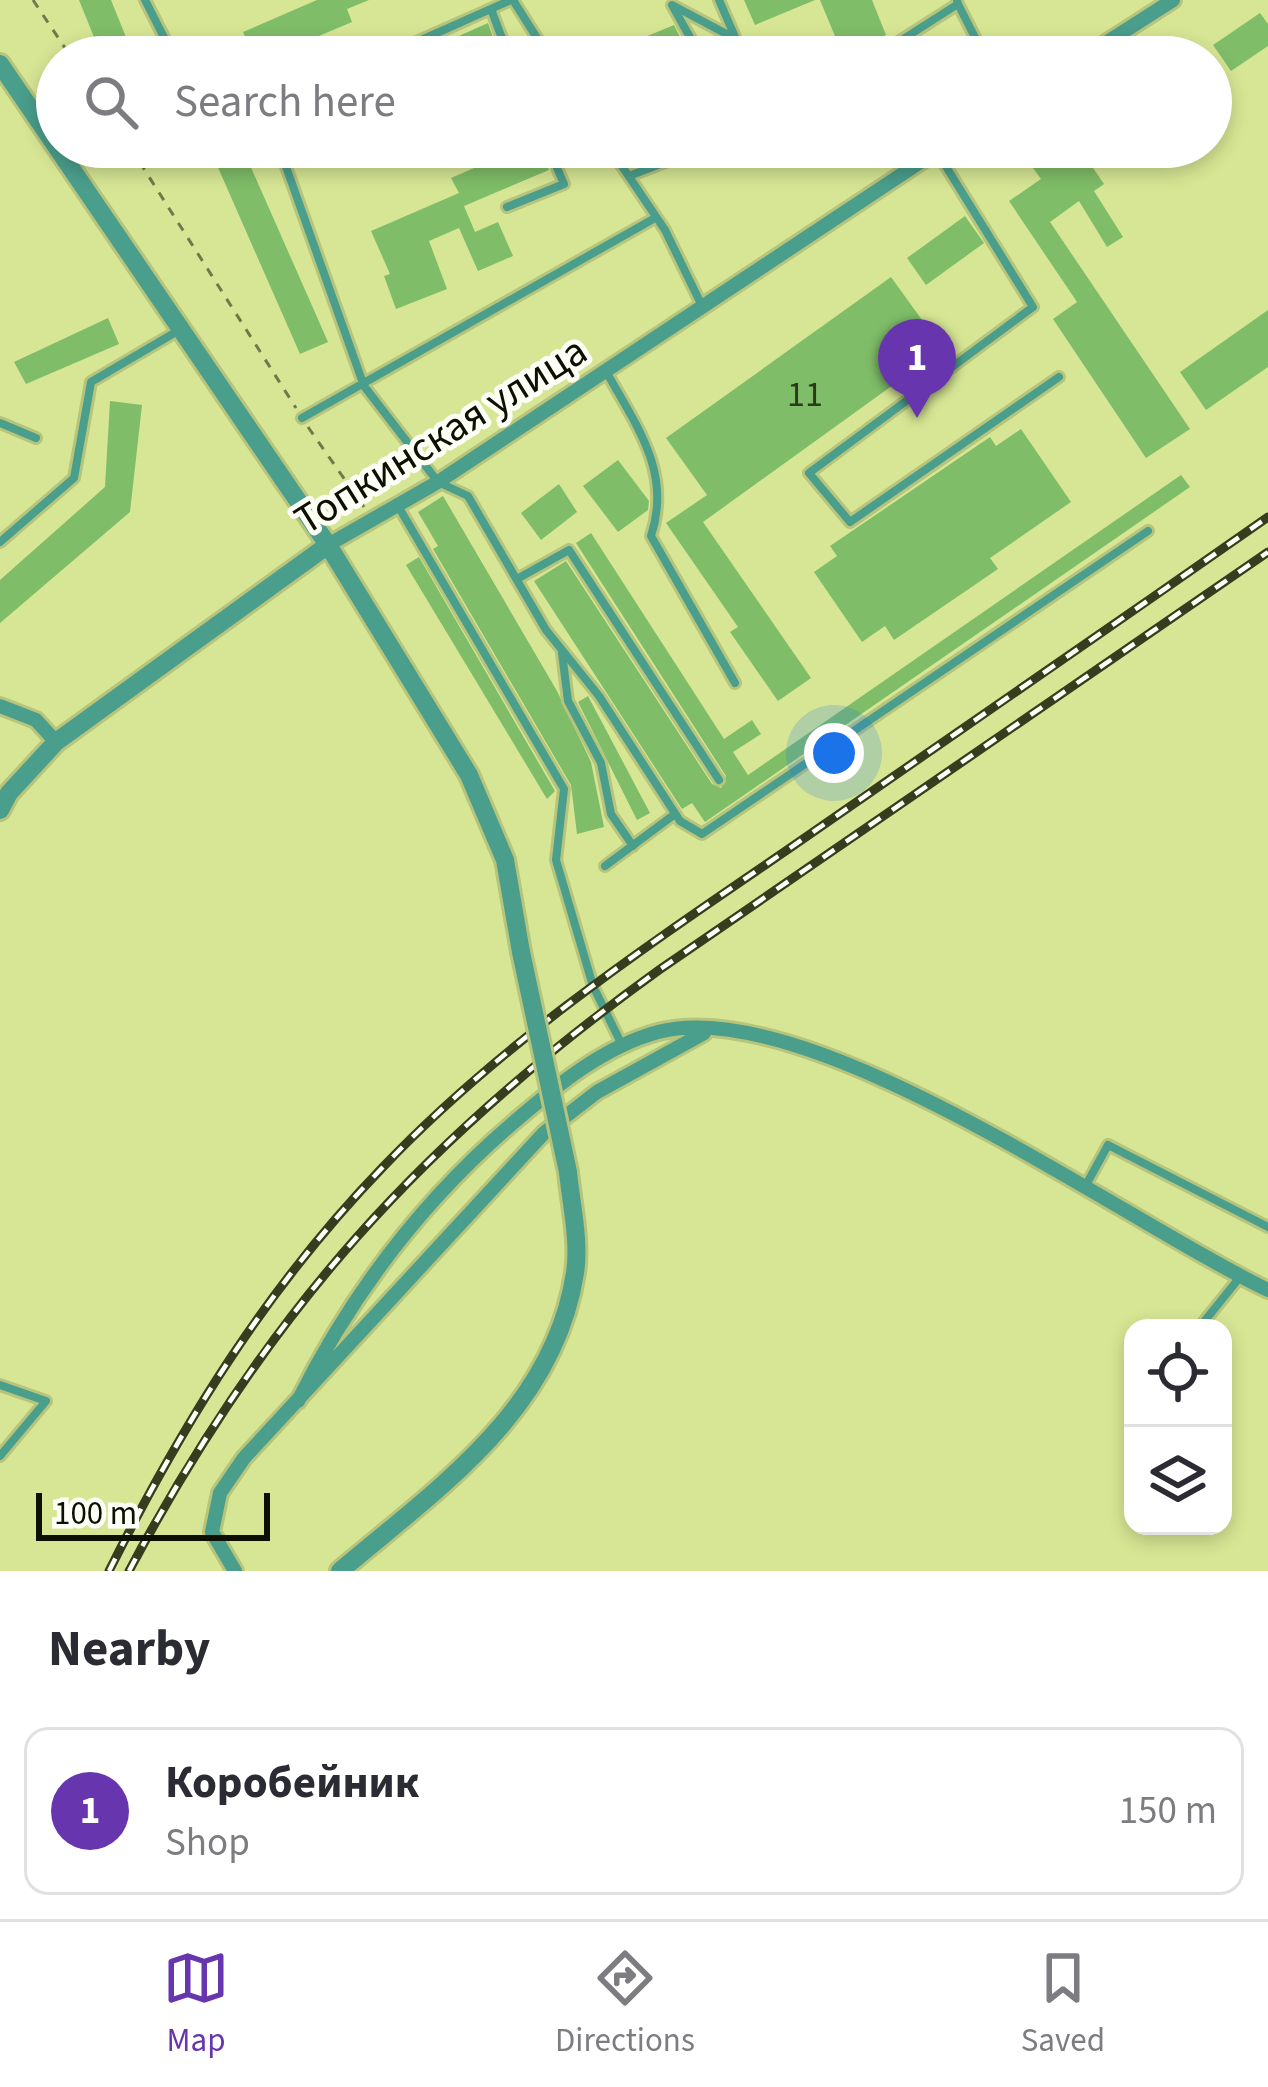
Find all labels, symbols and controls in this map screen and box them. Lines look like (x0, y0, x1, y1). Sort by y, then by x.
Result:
search box (36, 36, 1232, 168)
icon: search (78, 69, 144, 135)
text: Search here (174, 70, 396, 134)
pin: 1 (878, 319, 956, 418)
street label: Топкинская улица (283, 322, 599, 550)
house number: 11 (787, 369, 823, 420)
your location (804, 723, 864, 783)
map controls (1124, 1319, 1232, 1535)
button: locate (1124, 1319, 1232, 1427)
button: layers (1124, 1427, 1232, 1535)
scale bar (36, 1487, 270, 1540)
text: 100 m (54, 1490, 137, 1537)
text: Nearby (48, 1613, 210, 1685)
text: Коробейник (165, 1751, 420, 1815)
text: 1 (80, 1783, 100, 1839)
text: 150 m (1119, 1783, 1217, 1839)
text: Shop (165, 1815, 250, 1871)
tab: Map (163, 1945, 229, 2064)
tab: Directions (555, 1945, 695, 2064)
tab: Saved (1021, 1945, 1105, 2064)

